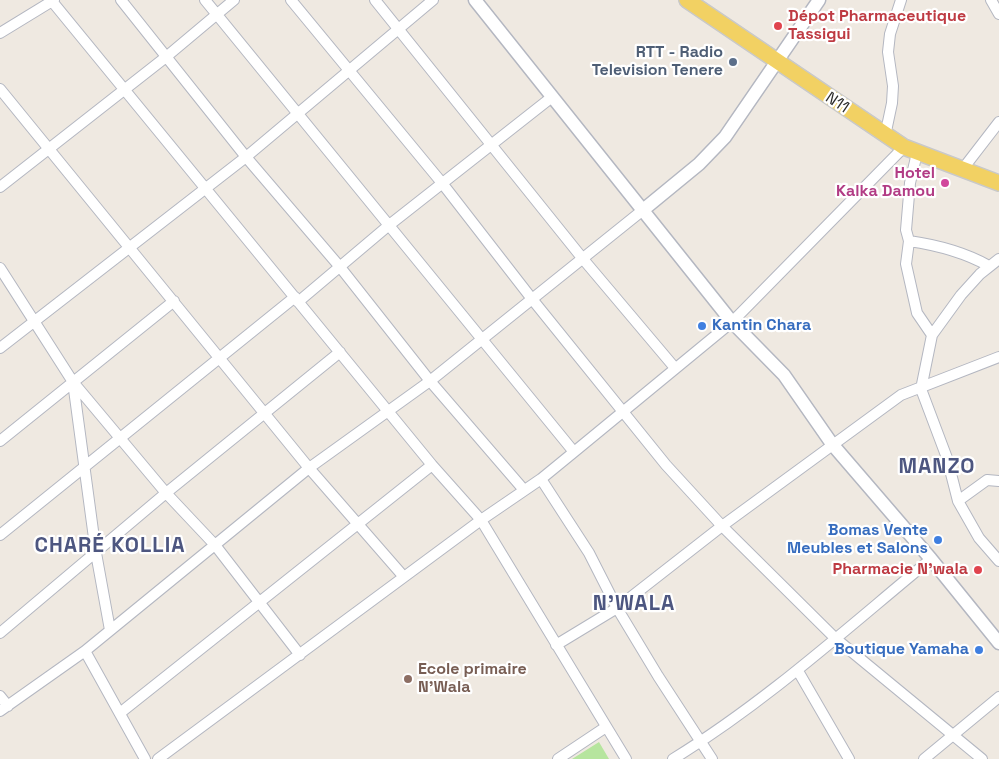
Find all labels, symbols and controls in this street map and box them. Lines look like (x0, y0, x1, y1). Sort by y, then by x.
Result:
place label: Dépot Pharmaceutique Tassigui (788, 7, 966, 45)
marker: Dépot Pharmaceutique Tassigui (772, 20, 784, 32)
place label: RTT - Radio Television Tenere (592, 43, 723, 81)
marker: RTT - Radio Television Tenere (727, 56, 739, 68)
street label: N11 (822, 88, 852, 118)
place label: Hotel Kalka Damou (836, 164, 935, 202)
marker: Hotel Kalka Damou (939, 177, 951, 189)
place label: Kantin Chara (712, 316, 811, 336)
marker: Kantin Chara (696, 320, 708, 332)
district label: MANZO (898, 454, 976, 480)
place label: Bomas Vente Meubles et Salons (787, 521, 928, 559)
district label: CHARÉ KOLLIA (33, 533, 187, 559)
marker: Bomas Vente Meubles et Salons (932, 534, 944, 546)
place label: Pharmacie N'wala (832, 560, 968, 580)
marker: Pharmacie N'wala (972, 564, 984, 576)
district label: N’WALA (592, 591, 676, 617)
place label: Boutique Yamaha (834, 640, 969, 660)
marker: Boutique Yamaha (973, 644, 985, 656)
place label: Ecole primaire N'Wala (418, 660, 527, 698)
marker: Ecole primaire N'Wala (402, 673, 414, 685)

